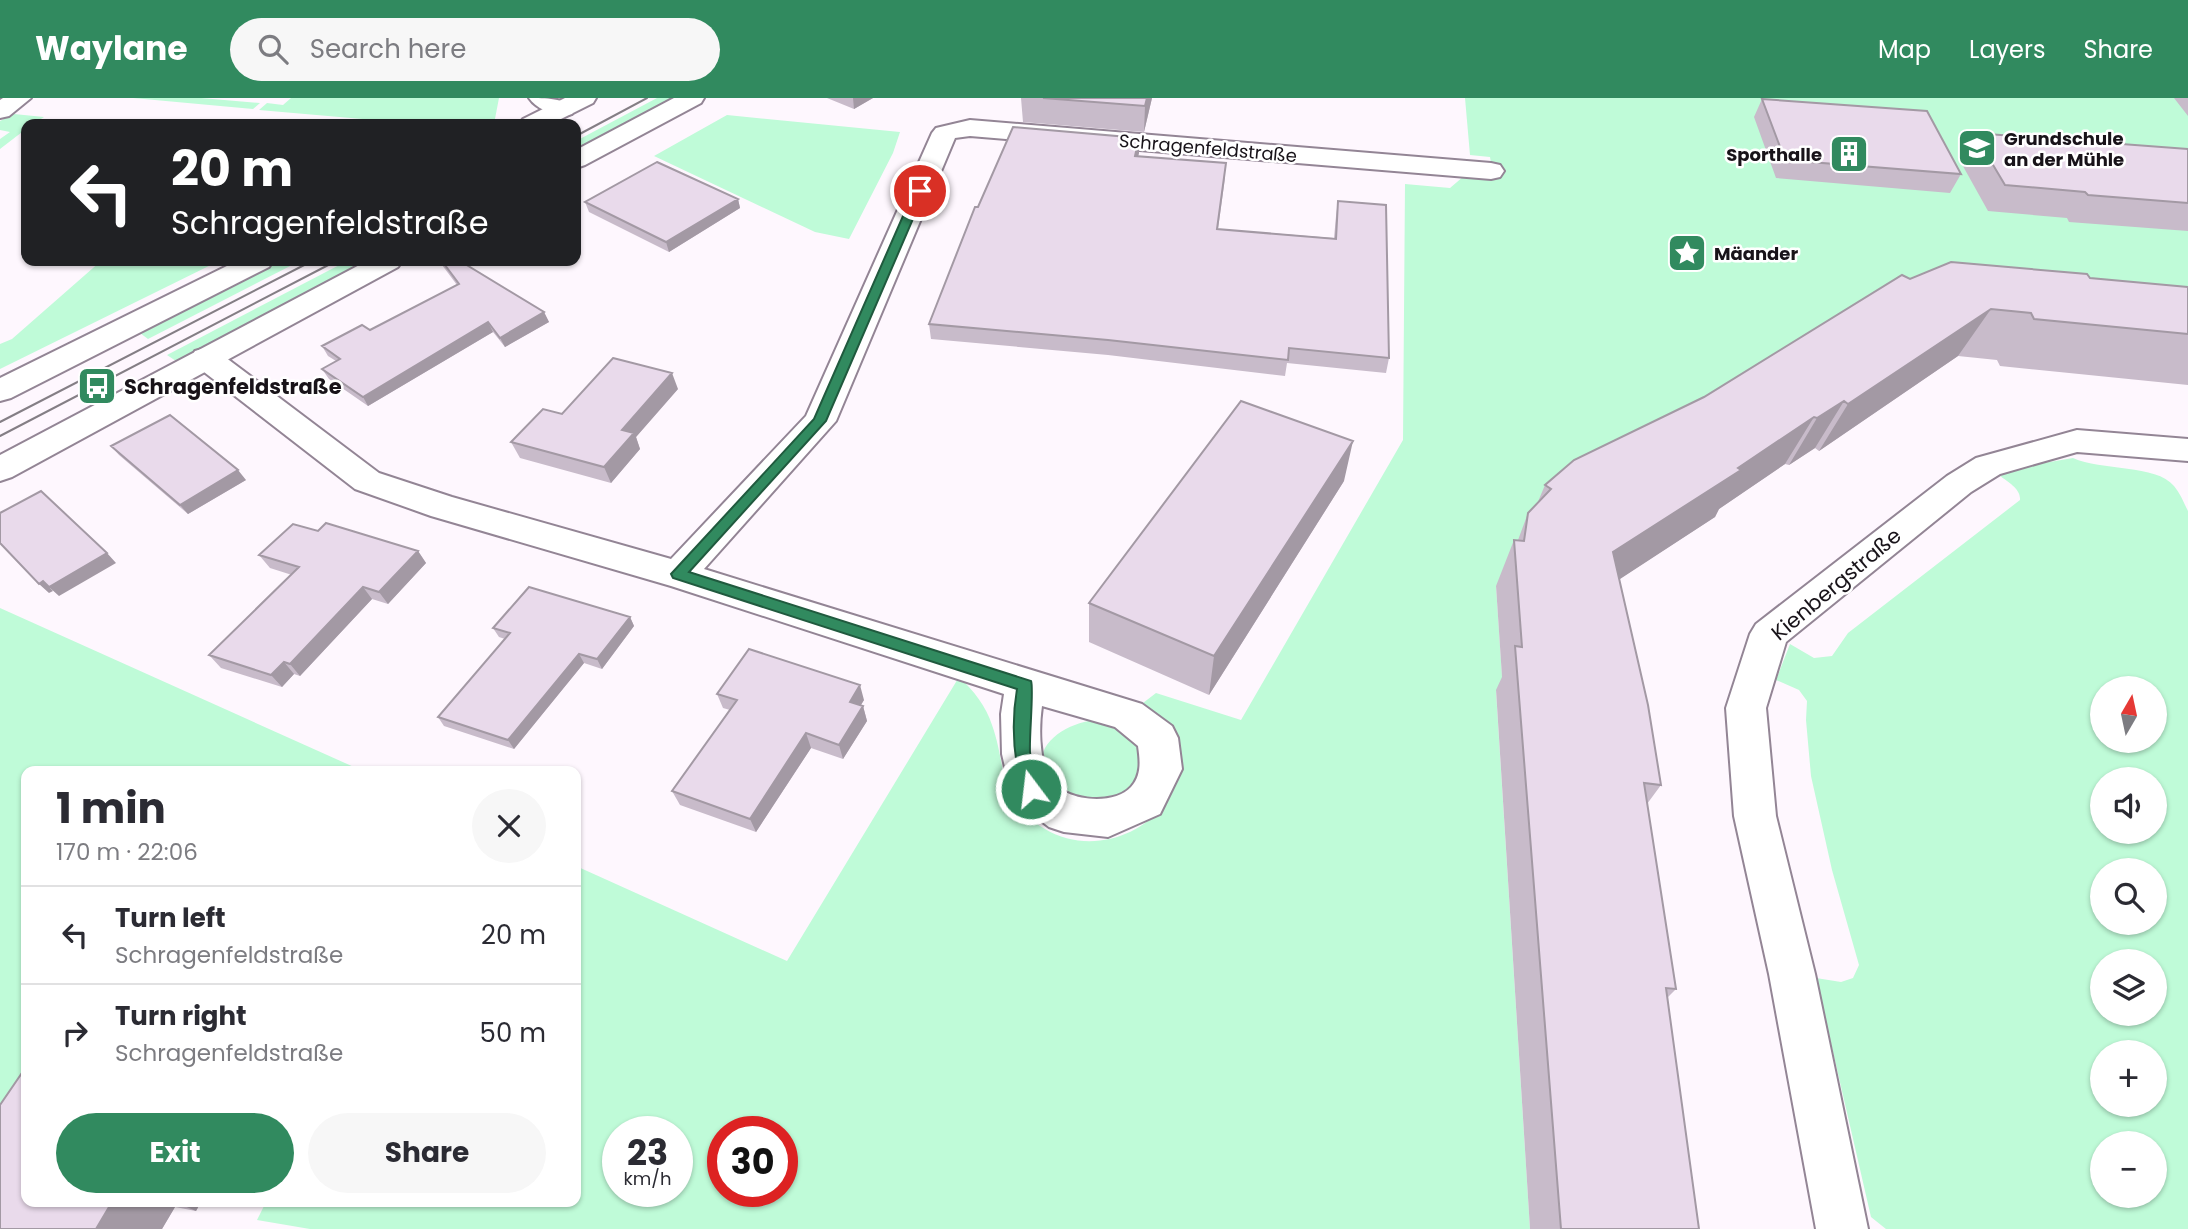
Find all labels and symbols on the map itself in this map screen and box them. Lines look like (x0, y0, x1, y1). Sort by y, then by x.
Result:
place label: Grundschule an der Mühle (2004, 126, 2124, 172)
school or university icon: Grundschule an der Mühle (1956, 127, 1998, 169)
street label: Schragenfeldstraße (1118, 128, 1298, 168)
building icon: Sporthalle (1828, 133, 1870, 175)
place label: Sporthalle (1726, 142, 1822, 167)
pin (890, 161, 950, 221)
place icon: Mäander (1666, 232, 1708, 274)
place label: Mäander (1714, 241, 1798, 266)
bus stop icon: Schragenfeldstraße (76, 365, 118, 407)
place label: Schragenfeldstraße (124, 372, 342, 401)
street label: Kienbergstraße (1765, 521, 1907, 647)
north arrow (2090, 676, 2166, 752)
position arrow (994, 752, 1068, 826)
speed limit sign: 30 (707, 1116, 798, 1207)

